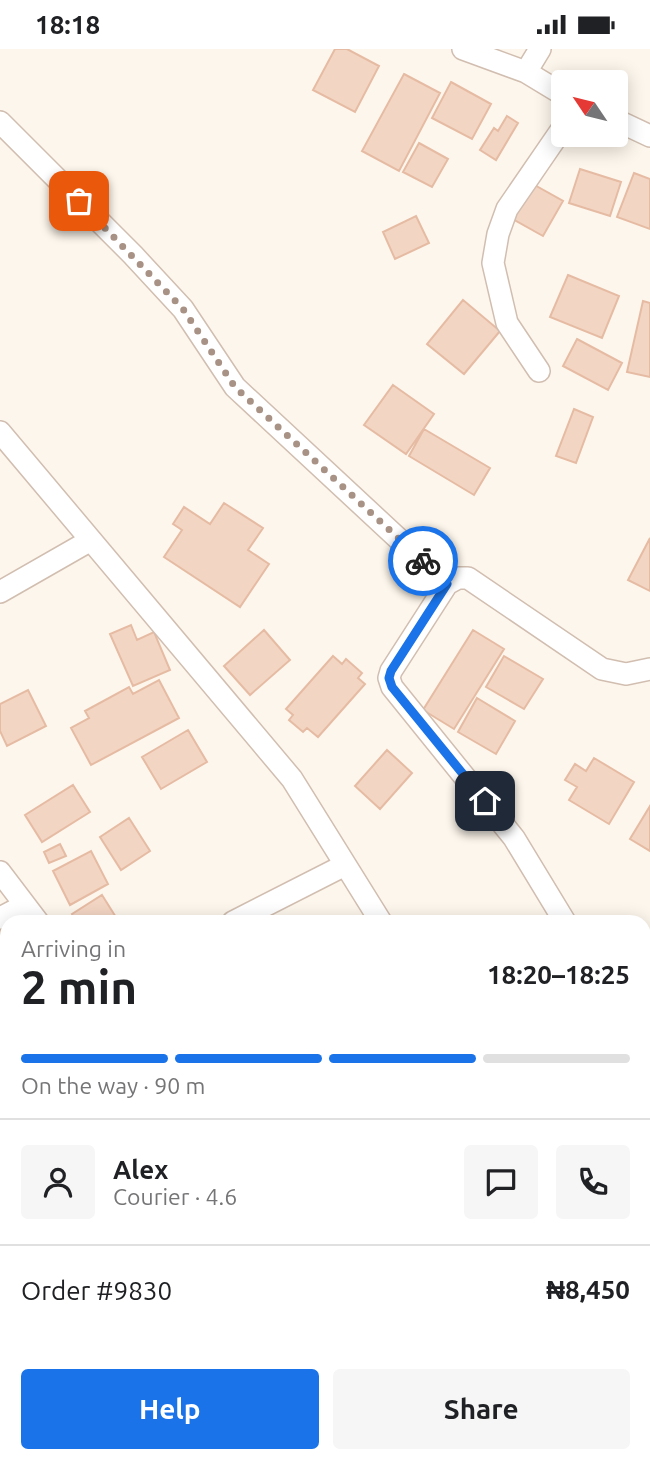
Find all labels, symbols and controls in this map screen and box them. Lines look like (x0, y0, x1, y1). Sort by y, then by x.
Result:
text: 18:18 (35, 10, 100, 39)
north arrow (551, 70, 628, 147)
map controls (551, 70, 628, 147)
pin (49, 171, 109, 231)
icon: bag (60, 182, 98, 220)
courier (388, 526, 458, 596)
icon: bike (404, 542, 442, 580)
pin (455, 771, 515, 831)
icon: home (466, 782, 504, 820)
text: Arriving in (21, 936, 126, 961)
text: 18:20–18:25 (487, 960, 630, 989)
text: 2 min (21, 961, 137, 1013)
text: On the way · 90 m (21, 1073, 205, 1098)
button: person (21, 1145, 95, 1219)
button: chat (464, 1145, 538, 1219)
button: phone (556, 1145, 630, 1219)
text: Alex (113, 1155, 168, 1184)
text: Courier · 4.6 (113, 1184, 237, 1209)
text: ₦8,450 (546, 1275, 630, 1304)
text: Order #9830 (21, 1276, 172, 1305)
button: Help (21, 1369, 319, 1449)
button: Share (333, 1369, 630, 1449)

